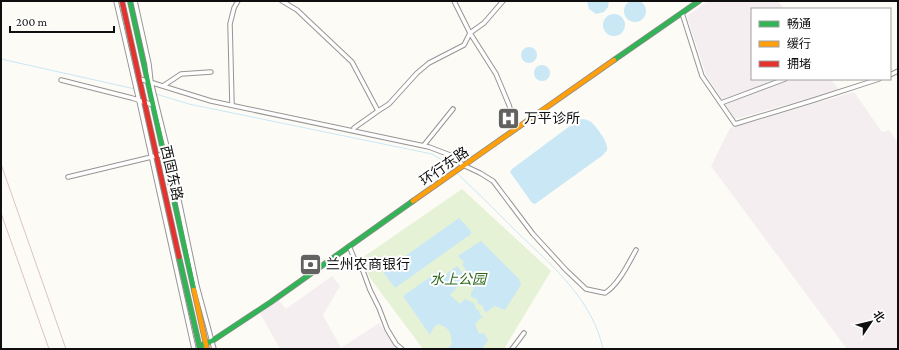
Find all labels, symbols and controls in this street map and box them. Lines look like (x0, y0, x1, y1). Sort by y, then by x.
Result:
scale bar (10, 8, 114, 34)
legend (751, 8, 891, 80)
text: 200 m (16, 15, 48, 29)
text: 畅通 (787, 17, 811, 31)
text: 缓行 (787, 37, 811, 51)
text: 拥堵 (787, 57, 811, 71)
hospital icon: 万平诊所 (496, 105, 522, 131)
place label: 万平诊所 (524, 110, 580, 126)
street label: 环行东路 (416, 143, 472, 189)
street label: 西固东路 (158, 144, 186, 202)
bank icon: 兰州农商银行 (297, 251, 323, 277)
place label: 兰州农商银行 (326, 256, 410, 272)
park label: 水上公园 (430, 271, 488, 287)
north arrow (851, 302, 891, 342)
text: 北 (871, 308, 887, 324)

